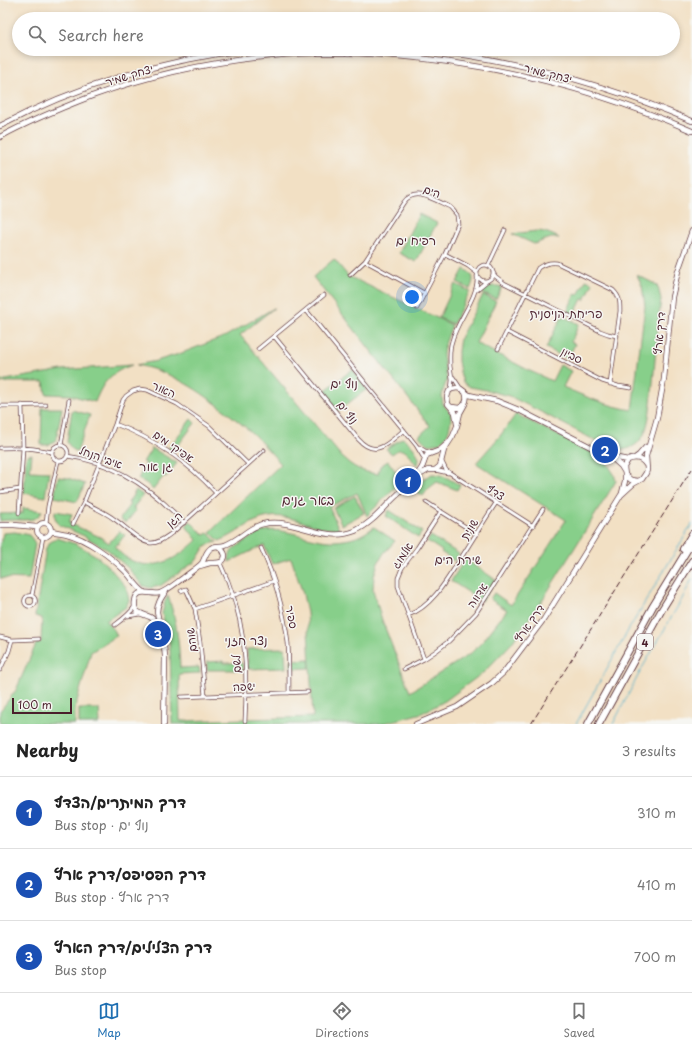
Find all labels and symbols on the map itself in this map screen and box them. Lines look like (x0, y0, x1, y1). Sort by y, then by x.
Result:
street label: יצחק שמיר (522, 59, 574, 87)
street label: יצחק שמיר (103, 60, 155, 90)
street label: הים (421, 180, 443, 202)
district label: רפיח ים (396, 231, 436, 249)
your location (402, 287, 422, 307)
district label: פריחת הניסנית (530, 304, 602, 322)
street label: דרך ארץ (649, 311, 669, 355)
street label: סביון (558, 342, 586, 368)
district label: נוף ים (330, 374, 358, 392)
street label: האור (149, 376, 179, 402)
street label: נוף ים (333, 397, 363, 427)
street label: אפיקי מים (150, 426, 198, 466)
pin: 2 (592, 435, 618, 465)
street label: איבי הנחל (77, 441, 125, 473)
district label: גן אור (139, 457, 174, 475)
pin: 1 (395, 466, 421, 496)
street label: צדף (484, 480, 508, 504)
district label: באר גנים (282, 490, 334, 509)
street label: הגן (162, 507, 186, 531)
street label: שונית (456, 515, 483, 543)
street label: אלמוג (387, 538, 417, 572)
district label: שירת הים (434, 550, 482, 568)
street label: אדווה (462, 579, 492, 611)
street label: דרך ארץ (510, 601, 548, 645)
street label: ספיר (281, 604, 303, 630)
pin: 3 (145, 619, 171, 649)
street label: שוהם (181, 626, 201, 653)
district label: נצר חזני (225, 631, 267, 649)
road number: 4 (637, 634, 653, 650)
street label: לשם (227, 654, 245, 674)
street label: ישפה (232, 677, 256, 695)
scale bar (12, 696, 72, 715)

